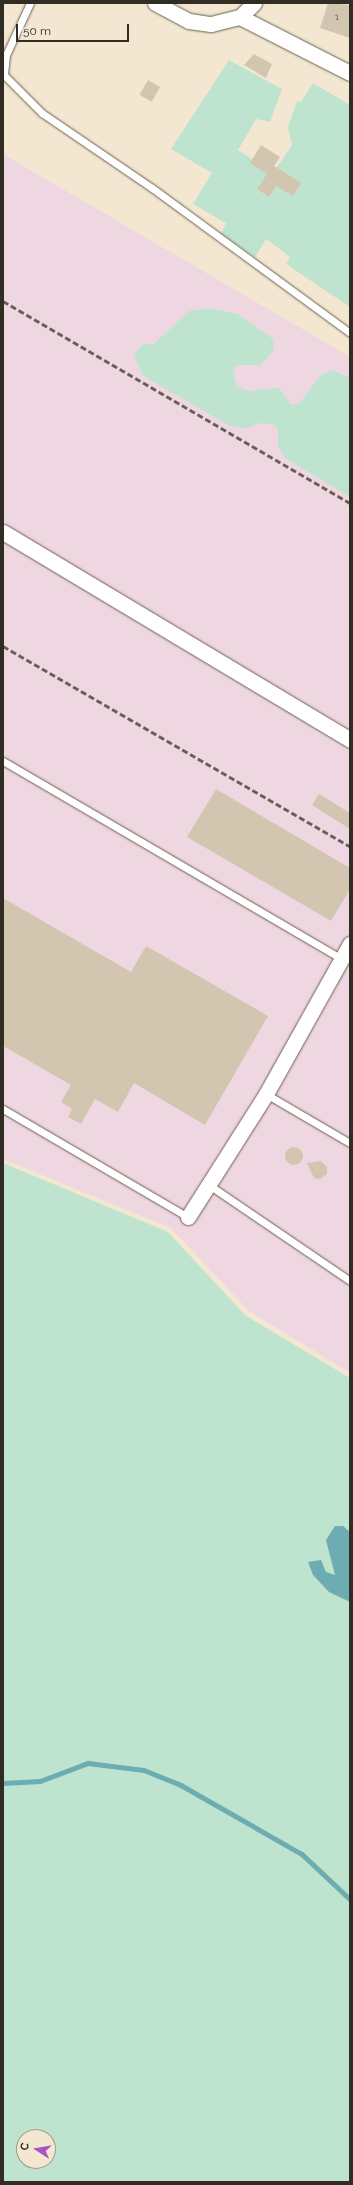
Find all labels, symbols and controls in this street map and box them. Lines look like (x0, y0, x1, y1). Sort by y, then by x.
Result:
house number: 1 (335, 12, 339, 22)
scale bar (18, 16, 131, 42)
text: 50 m (23, 24, 51, 38)
north arrow (16, 2129, 56, 2169)
text: С (18, 2142, 32, 2152)

